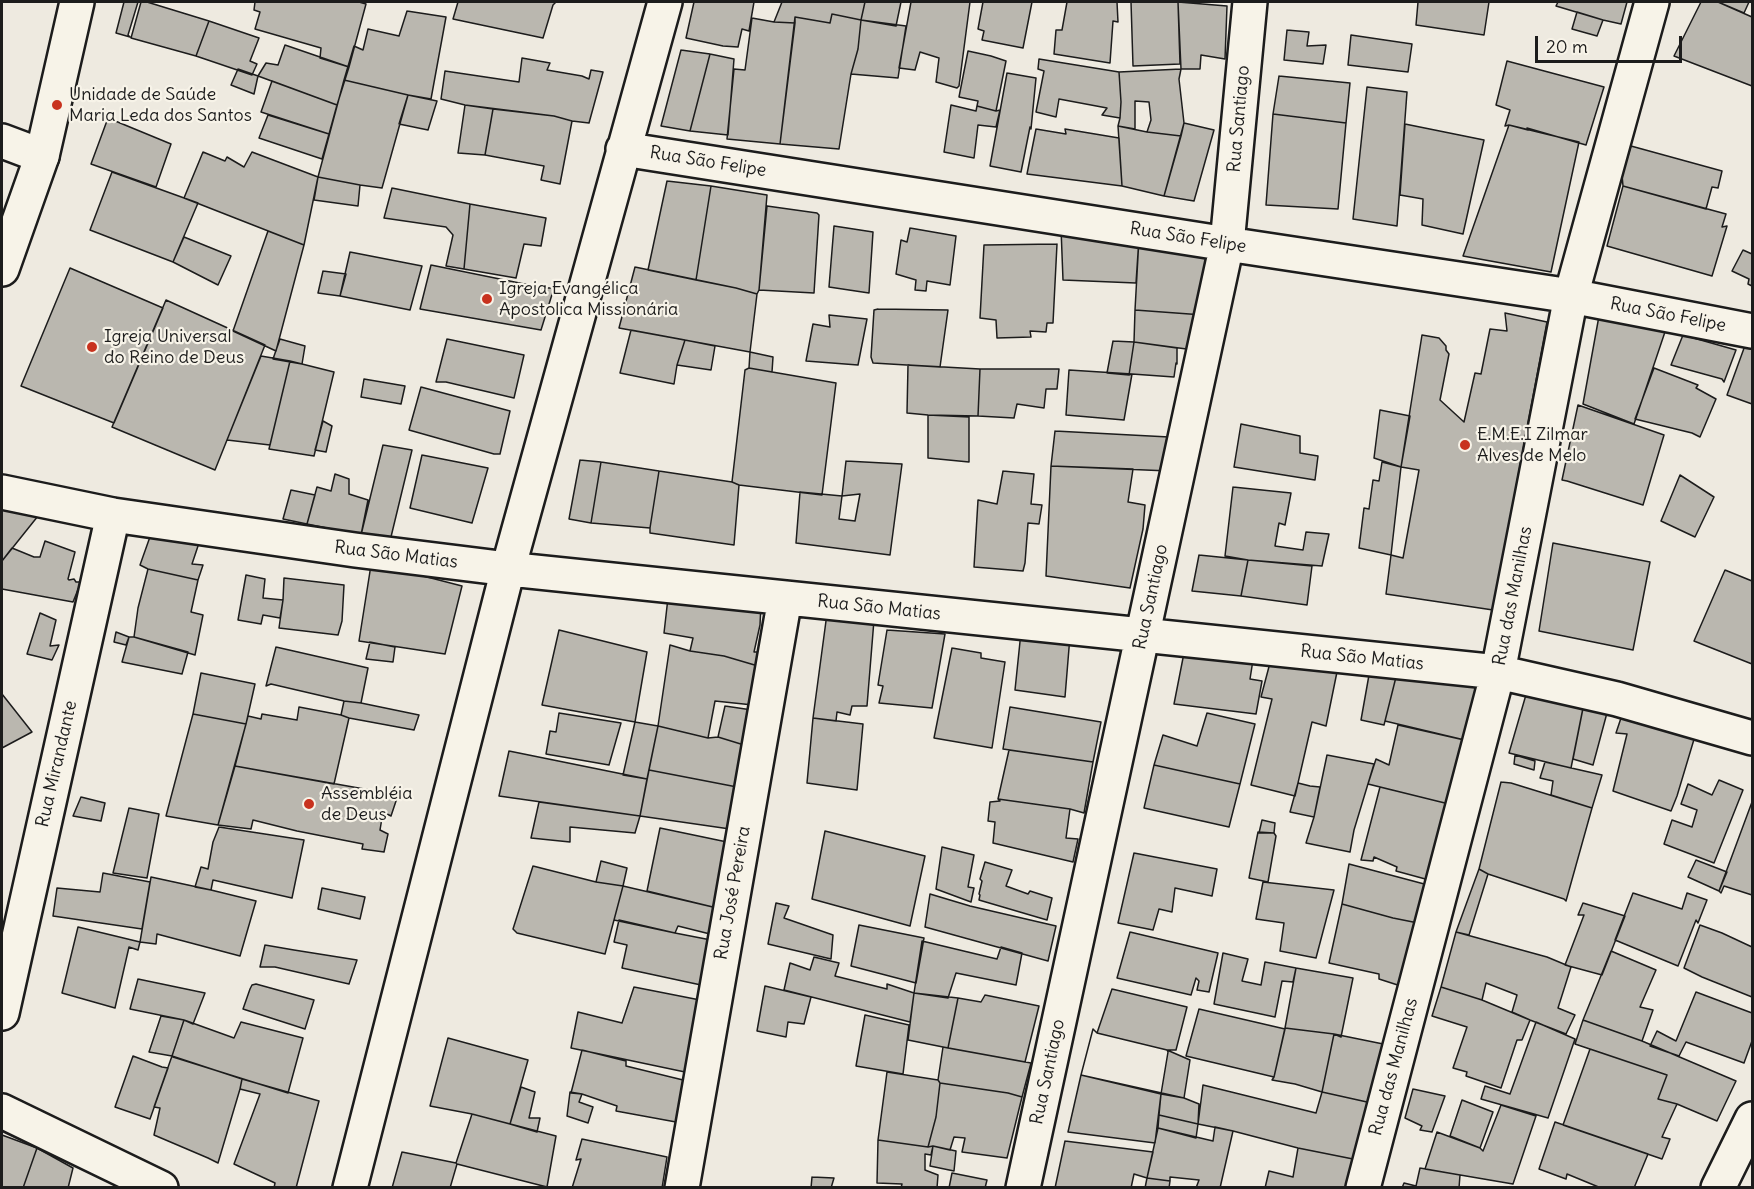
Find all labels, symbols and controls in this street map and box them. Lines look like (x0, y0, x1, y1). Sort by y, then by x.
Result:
scale bar (1538, 24, 1685, 62)
text: 20 m (1546, 35, 1588, 58)
street label: Rua Santiago (1224, 65, 1254, 173)
place label: Unidade de Saúde Maria Leda dos Santos (69, 84, 252, 127)
marker: Unidade de Saúde Maria Leda dos Santos (50, 98, 64, 112)
street label: Rua São Felipe (648, 142, 768, 182)
street label: Rua São Felipe (1128, 218, 1248, 258)
place label: Igreja Evangélica Apostolica Missionária (499, 278, 678, 320)
marker: Igreja Evangélica Apostolica Missionária (480, 292, 494, 306)
street label: Rua São Felipe (1608, 293, 1728, 337)
place label: Igreja Universal do Reino de Deus (104, 326, 244, 368)
marker: Igreja Universal do Reino de Deus (85, 340, 99, 354)
place label: E.M.E.I Zilmar Alves de Melo (1477, 424, 1588, 466)
marker: E.M.E.I Zilmar Alves de Melo (1458, 438, 1472, 452)
street label: Rua das Manilhas (1489, 524, 1537, 668)
street label: Rua São Matias (333, 537, 459, 573)
street label: Rua Santiago (1129, 542, 1173, 652)
street label: Rua São Matias (816, 591, 942, 625)
street label: Rua São Matias (1299, 641, 1425, 675)
street label: Rua Mirandante (32, 699, 82, 829)
place label: Assembléia de Deus (321, 783, 412, 826)
marker: Assembléia de Deus (302, 797, 316, 811)
street label: Rua José Pereira (711, 824, 755, 962)
street label: Rua das Manilhas (1365, 996, 1423, 1138)
street label: Rua Santiago (1026, 1017, 1070, 1127)

